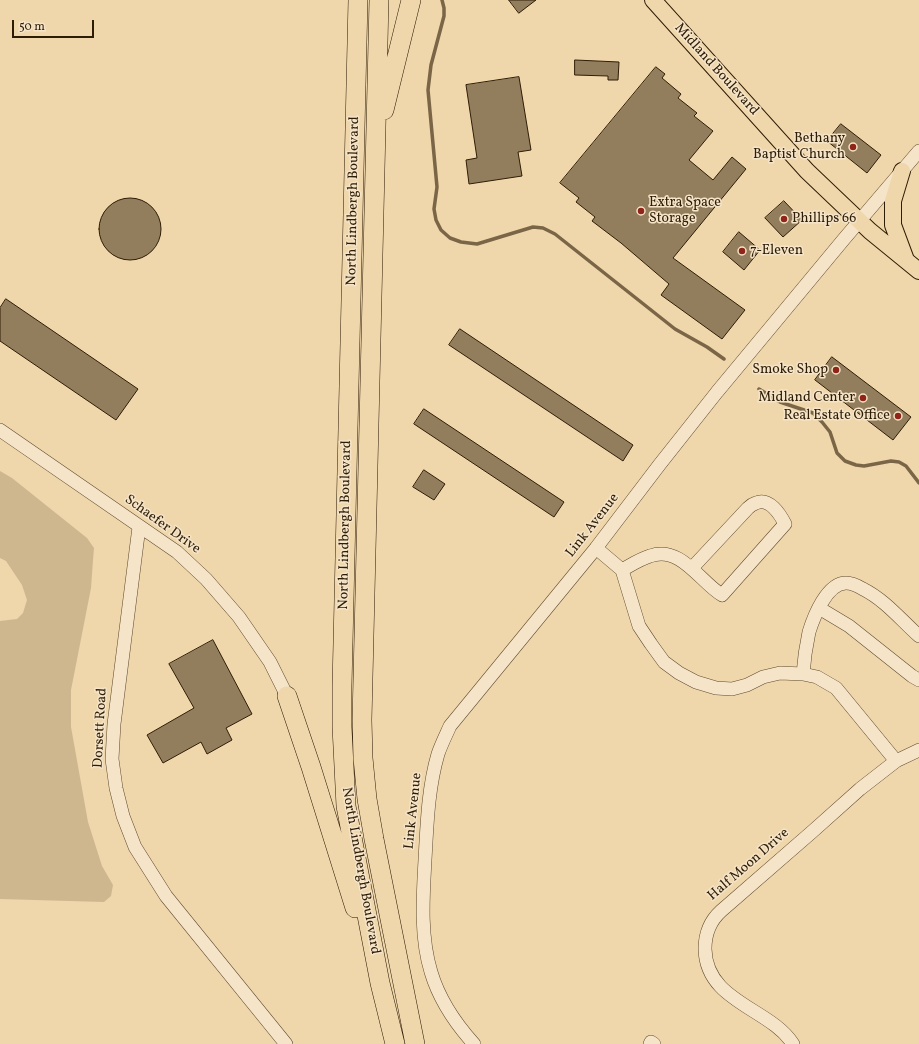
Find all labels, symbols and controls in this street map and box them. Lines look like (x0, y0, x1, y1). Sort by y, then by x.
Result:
scale bar (14, 12, 96, 38)
text: 50 m (19, 19, 45, 35)
street label: Midland Boulevard (670, 20, 762, 120)
street label: North Lindbergh Boulevard (344, 116, 364, 286)
place label: Bethany Baptist Church (753, 131, 845, 164)
marker: Bethany Baptist Church (848, 142, 858, 152)
place label: Extra Space Storage (649, 195, 721, 228)
marker: Extra Space Storage (636, 206, 646, 216)
place label: Phillips 66 (792, 211, 856, 227)
marker: Phillips 66 (779, 214, 789, 224)
place label: 7-Eleven (750, 243, 803, 259)
marker: 7-Eleven (737, 246, 747, 256)
place label: Smoke Shop (752, 362, 828, 378)
marker: Smoke Shop (831, 365, 841, 375)
place label: Midland Center (758, 390, 855, 406)
marker: Midland Center (858, 393, 868, 403)
place label: Real Estate Office (783, 408, 890, 424)
marker: Real Estate Office (893, 411, 903, 421)
street label: North Lindbergh Boulevard (336, 440, 356, 610)
street label: Link Avenue (563, 491, 623, 561)
street label: Schaefer Drive (121, 492, 203, 558)
street label: Dorsett Road (91, 687, 111, 769)
street label: Link Avenue (402, 772, 426, 850)
street label: North Lindbergh Boulevard (337, 786, 383, 956)
street label: Half Moon Drive (705, 825, 793, 905)

